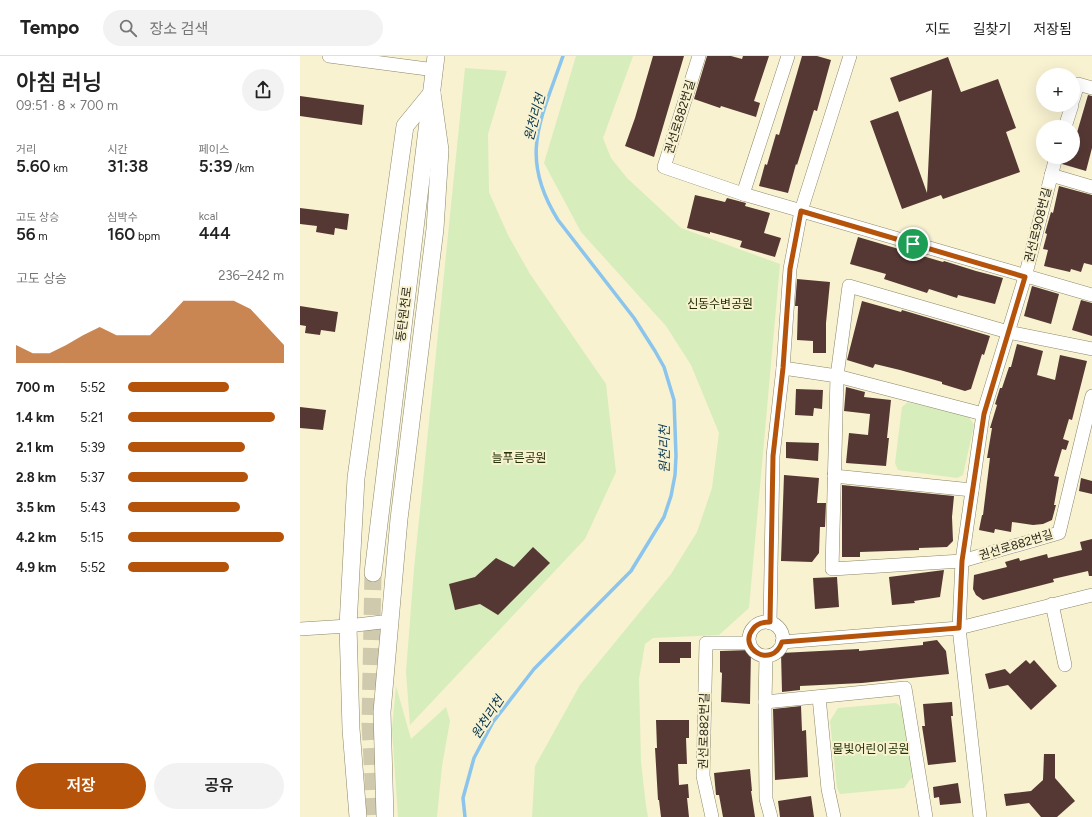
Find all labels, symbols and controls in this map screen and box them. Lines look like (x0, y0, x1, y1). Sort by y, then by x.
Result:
search box (103, 10, 383, 46)
text: Tempo (20, 16, 79, 39)
icon: search (117, 17, 139, 39)
text: 장소 검색 (149, 20, 208, 38)
text: 지도 (925, 21, 951, 38)
text: 길찾기 (973, 21, 1011, 38)
text: 저장됨 (1033, 21, 1072, 38)
map controls (1036, 68, 1080, 164)
button: + (1036, 68, 1080, 112)
text: 아침 러닝 (16, 69, 102, 96)
button: share (242, 69, 284, 111)
street label: 권선로882번길 (662, 78, 698, 156)
water label: 원천리천 (521, 91, 548, 142)
text: 09:51 · 8 × 700 m (16, 98, 118, 113)
button: − (1036, 120, 1080, 164)
text: 거리 (16, 143, 36, 156)
text: 시간 (107, 143, 128, 156)
text: 페이스 (199, 143, 229, 156)
text: 5.60 (16, 156, 51, 176)
text: 31:38 (107, 156, 148, 176)
text: 5:39 (199, 156, 232, 176)
text: km (51, 162, 68, 175)
text: /km (232, 162, 254, 175)
street label: 권선로908번길 (1022, 186, 1054, 264)
text: kcal (199, 210, 218, 223)
text: 고도 상승 (16, 211, 59, 224)
text: 심박수 (107, 211, 138, 224)
text: 444 (199, 223, 231, 243)
text: 56 (16, 224, 36, 244)
text: 160 (107, 224, 135, 244)
pin (896, 227, 930, 261)
text: m (36, 230, 48, 243)
text: bpm (135, 230, 160, 243)
icon: arrive (902, 233, 924, 255)
text: 236–242 m (218, 268, 284, 283)
text: 고도 상승 (16, 271, 67, 286)
street label: 동탄원천로 (394, 286, 414, 342)
park label: 신동수변공원 (687, 297, 753, 311)
text: 700 m (16, 380, 55, 395)
text: 5:52 (80, 380, 106, 395)
text: 1.4 km (16, 410, 54, 425)
text: 5:21 (80, 410, 103, 425)
water label: 원천리천 (657, 424, 672, 473)
text: 2.1 km (16, 440, 54, 455)
text: 5:39 (80, 440, 105, 455)
park label: 늘푸른공원 (491, 451, 547, 465)
text: 2.8 km (16, 470, 56, 485)
text: 5:37 (80, 470, 105, 485)
text: 3.5 km (16, 500, 55, 515)
text: 5:43 (80, 500, 106, 515)
street label: 권선로882번길 (977, 527, 1055, 563)
text: 4.2 km (16, 530, 56, 545)
text: 5:15 (80, 530, 104, 545)
text: 4.9 km (16, 560, 56, 575)
text: 5:52 (80, 560, 106, 575)
water label: 원천리천 (468, 692, 507, 741)
street label: 권선로882번길 (696, 693, 712, 769)
park label: 물빛어린이공원 (832, 742, 910, 756)
button: 저장 (16, 763, 146, 809)
button: 공유 (154, 763, 284, 809)

